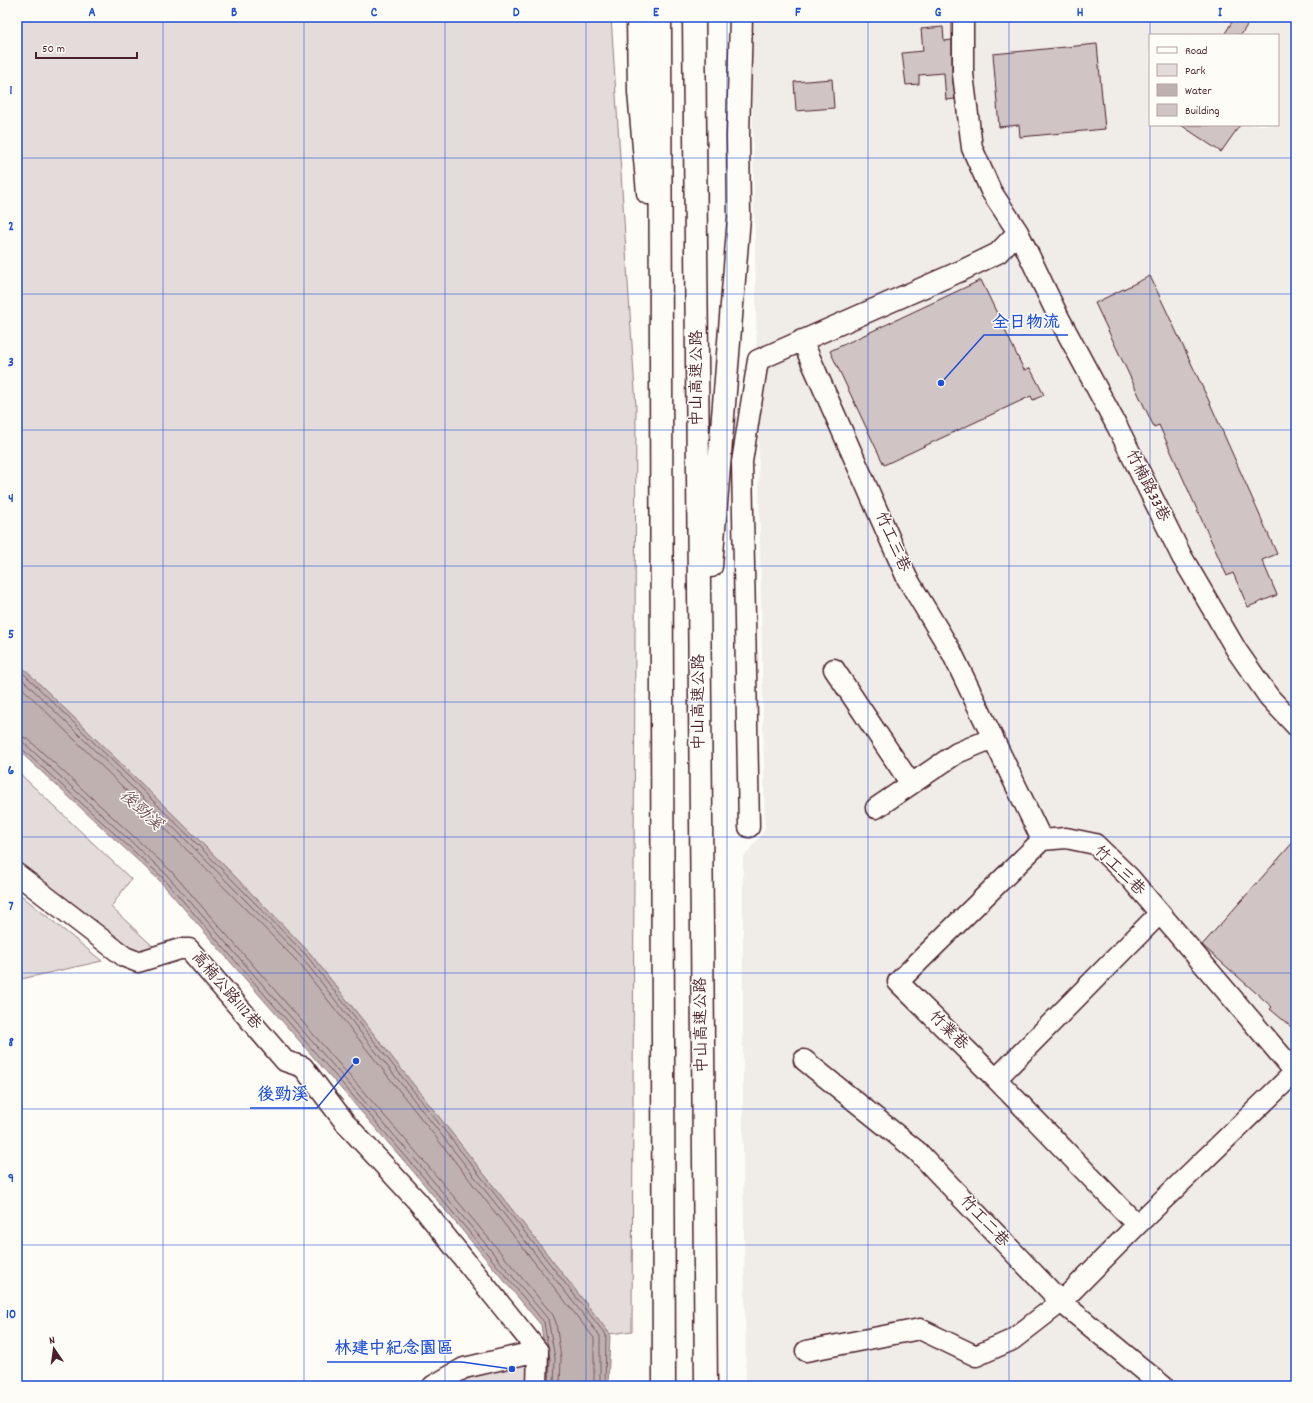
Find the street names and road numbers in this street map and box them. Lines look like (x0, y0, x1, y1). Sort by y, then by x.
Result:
street label: 中山高速公路 (686, 330, 709, 426)
street label: 竹楠路33巷 (1119, 446, 1175, 526)
street label: 竹工三巷 (868, 508, 916, 576)
street label: 中山高速公路 (688, 654, 711, 750)
street label: 竹工三巷 (1088, 840, 1150, 902)
street label: 高楠公路1112巷 (185, 947, 267, 1035)
street label: 中山高速公路 (690, 977, 714, 1073)
street label: 竹業巷 (923, 1006, 973, 1056)
street label: 竹工二巷 (954, 1191, 1014, 1253)

